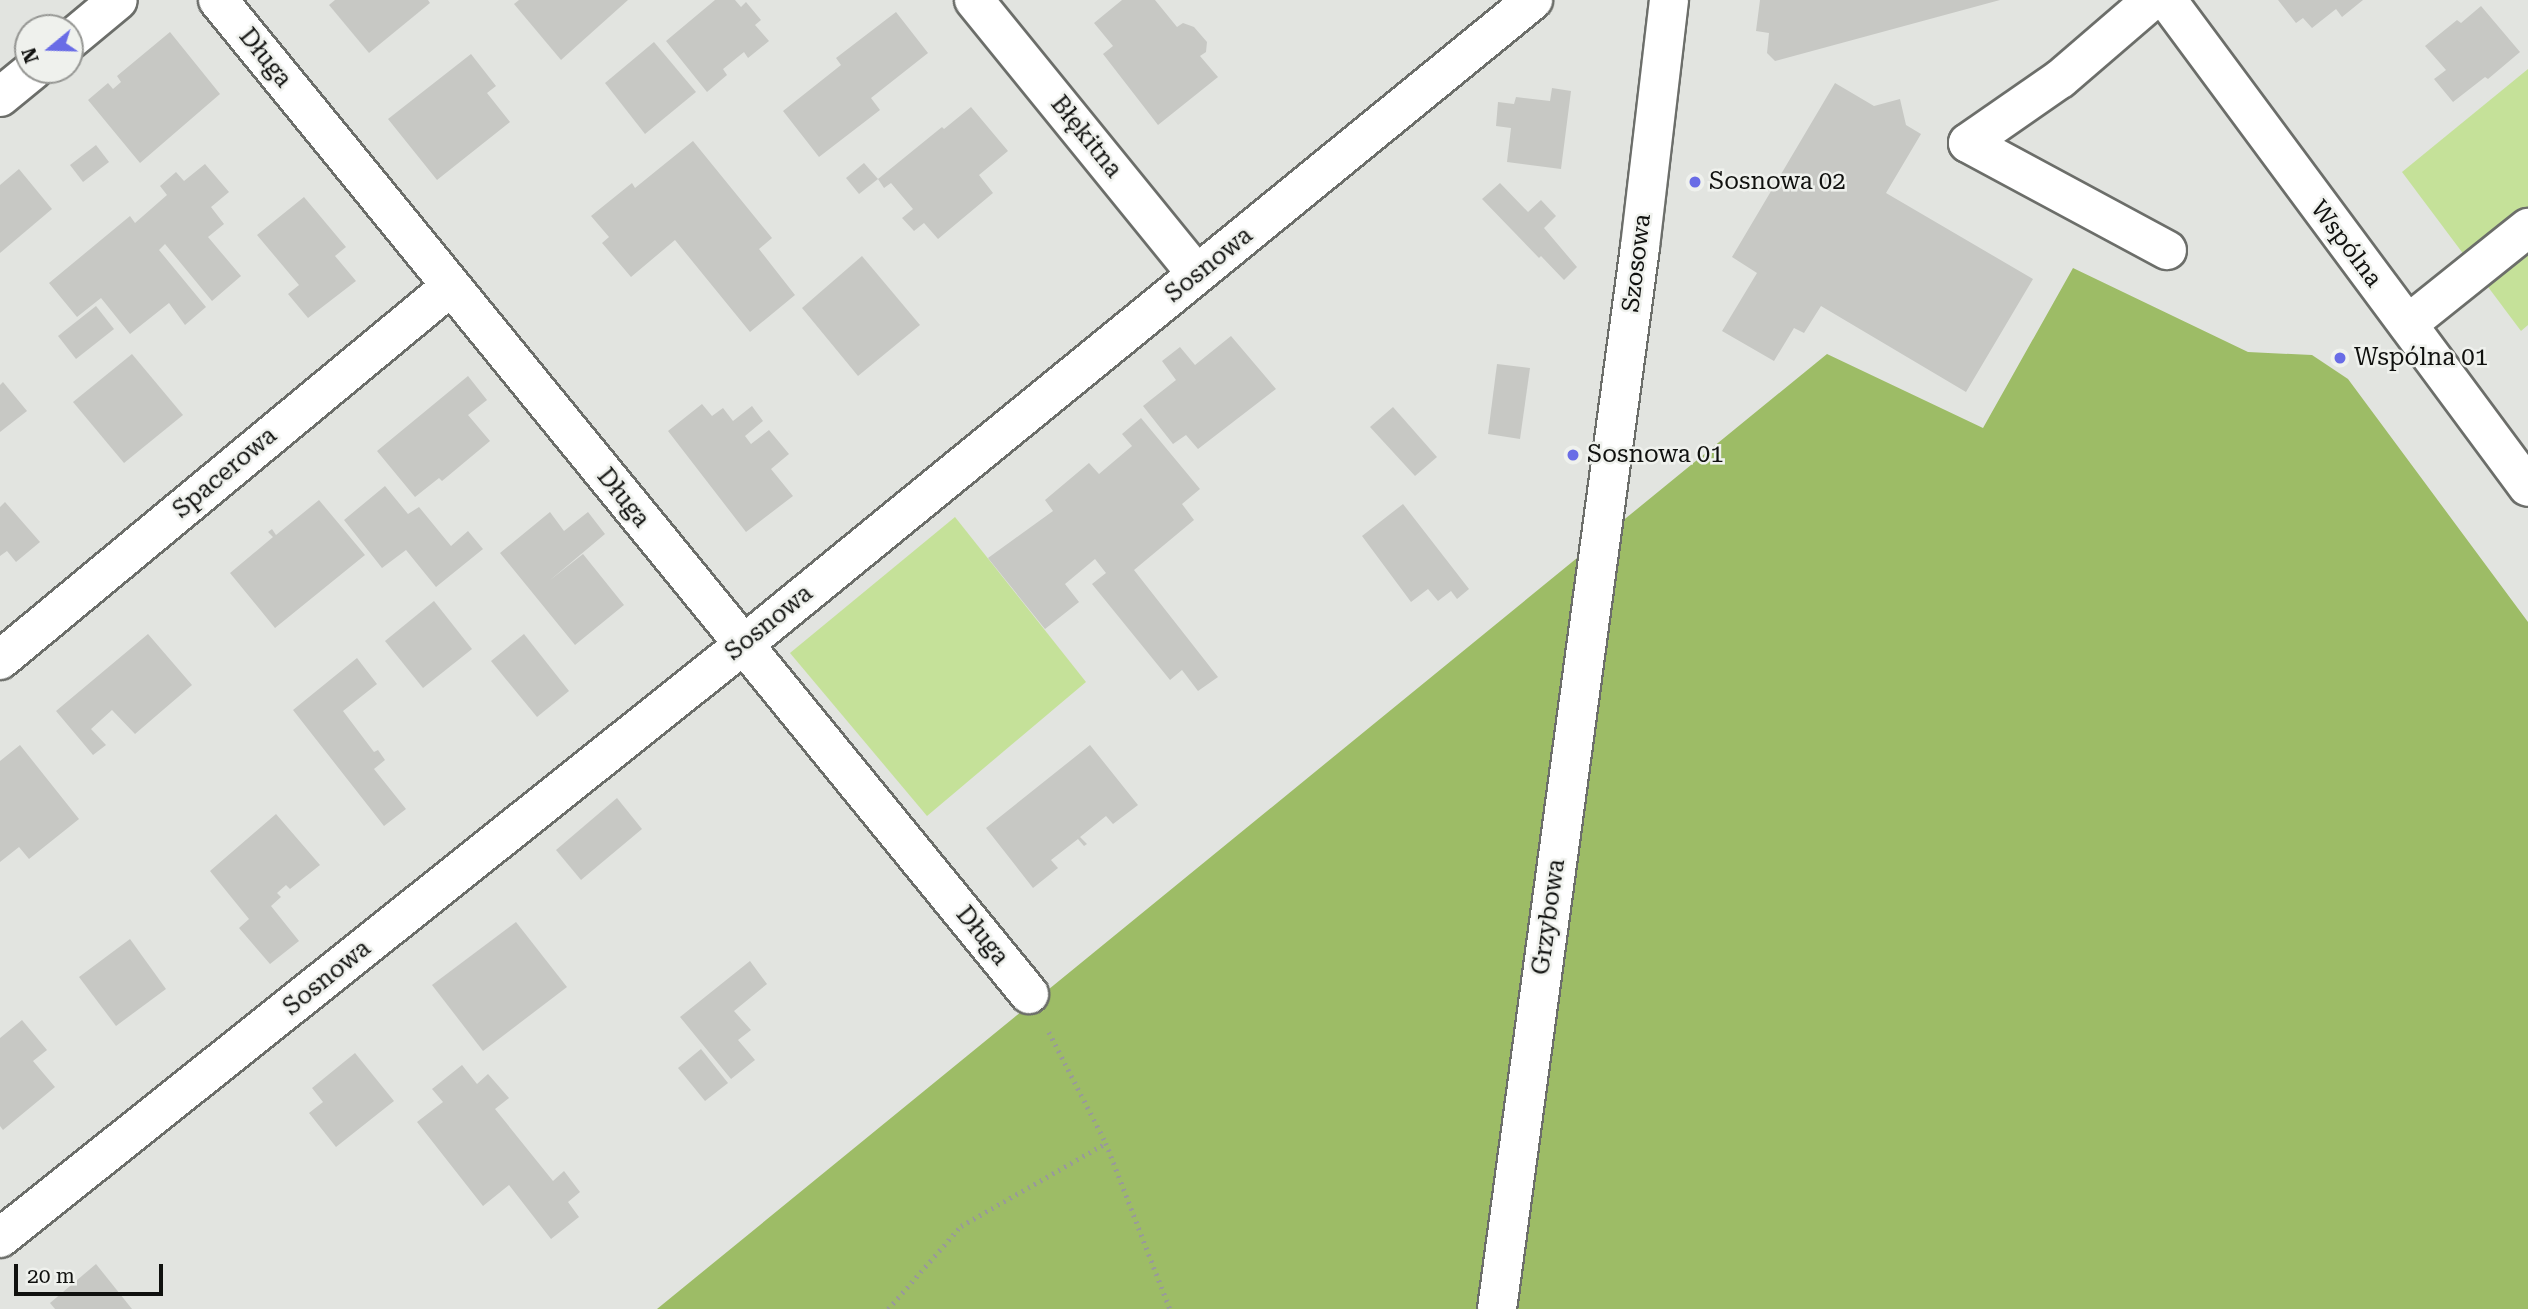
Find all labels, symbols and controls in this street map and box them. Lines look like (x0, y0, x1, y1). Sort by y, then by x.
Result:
north arrow (14, 14, 84, 84)
street label: Długa (233, 23, 297, 93)
text: N (17, 45, 44, 66)
street label: Błękitna (1044, 90, 1128, 184)
place label: Sosnowa 02 (1709, 168, 1846, 196)
marker: Sosnowa 02 (1687, 174, 1703, 190)
street label: Wspólna (2304, 195, 2388, 293)
street label: Szosowa (1617, 212, 1657, 314)
street label: Sosnowa (1160, 221, 1258, 309)
place label: Wspólna 01 (2354, 344, 2488, 372)
marker: Wspólna 01 (2332, 350, 2348, 366)
street label: Spacerowa (167, 421, 283, 525)
place label: Sosnowa 01 (1587, 441, 1724, 469)
marker: Sosnowa 01 (1565, 447, 1581, 463)
street label: Długa (591, 463, 655, 533)
street label: Sosnowa (720, 579, 818, 667)
street label: Grzybowa (1527, 857, 1571, 977)
street label: Długa (950, 901, 1014, 971)
street label: Sosnowa (278, 934, 376, 1022)
scale bar (18, 1250, 166, 1294)
text: 20 m (27, 1264, 75, 1288)

